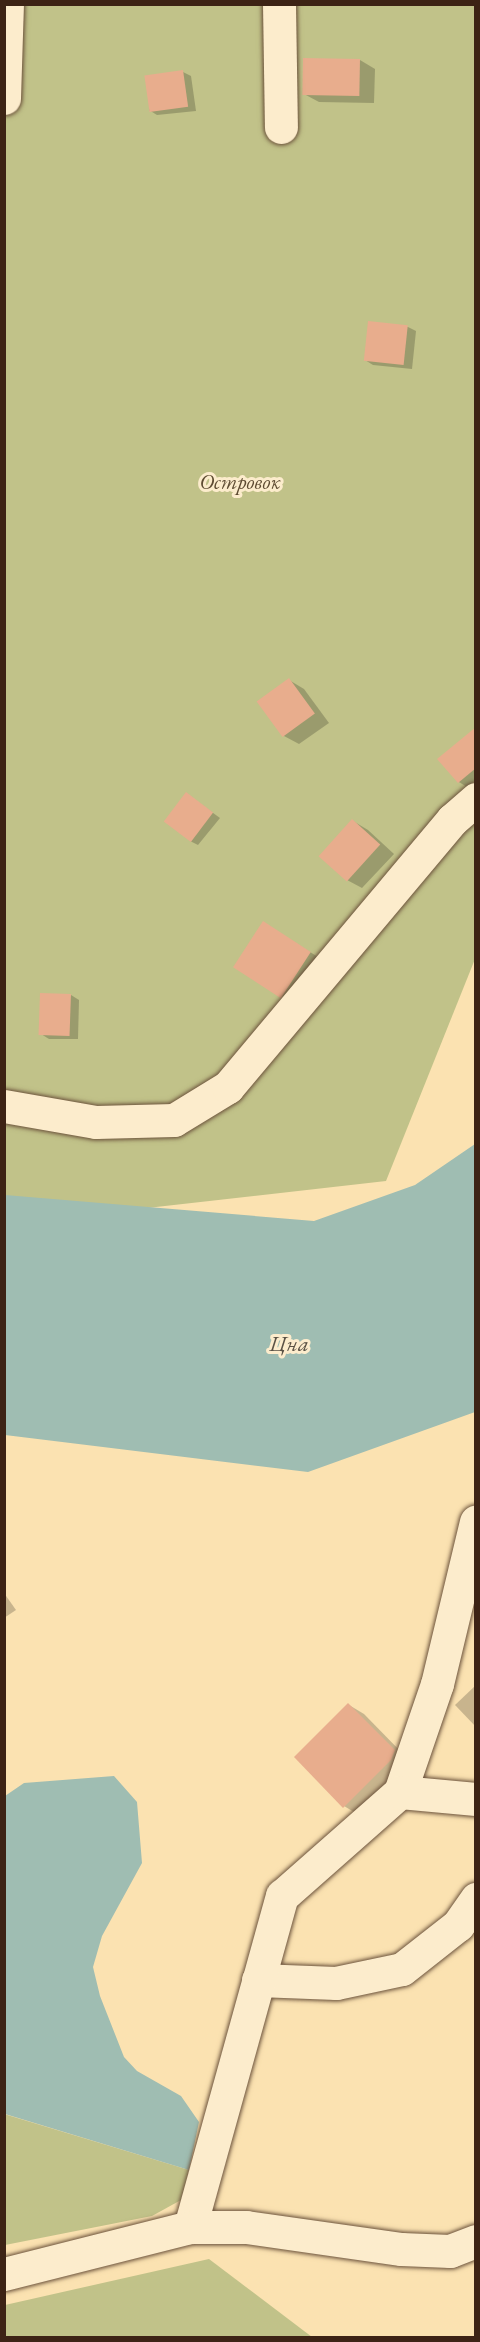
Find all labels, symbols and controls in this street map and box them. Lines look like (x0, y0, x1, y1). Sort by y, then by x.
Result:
park label: Островок (200, 469, 280, 495)
water label: Цна (269, 1331, 309, 1357)

